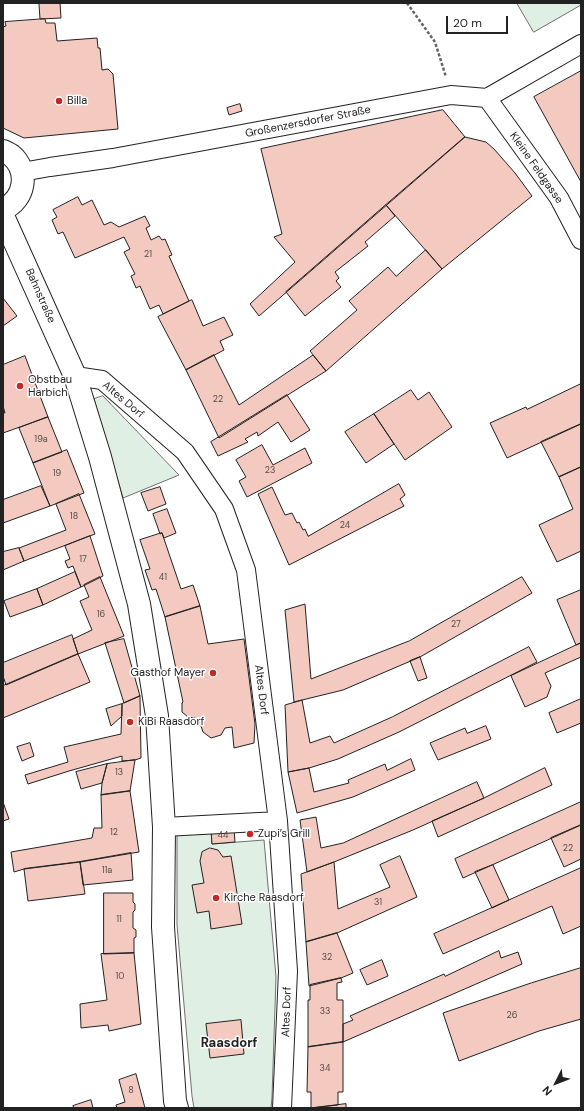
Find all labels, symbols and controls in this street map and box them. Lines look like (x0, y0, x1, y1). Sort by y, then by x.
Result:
scale bar (448, 8, 510, 34)
text: 20 m (453, 15, 482, 31)
place label: Billa (67, 94, 87, 108)
marker: Billa (54, 96, 64, 106)
street label: Großenzersdorfer Straße (244, 103, 372, 141)
street label: Kleine Feldgasse (507, 130, 565, 206)
house number: 21 (144, 250, 152, 260)
street label: Bahnstraße (22, 267, 58, 325)
place label: Obstbau Harbich (28, 373, 72, 399)
street label: Altes Dorf (99, 379, 147, 421)
marker: Obstbau Harbich (15, 381, 25, 391)
house number: 22 (213, 395, 223, 405)
house number: 19a (34, 435, 48, 445)
house number: 23 (265, 466, 275, 476)
house number: 19 (53, 469, 61, 479)
house number: 18 (70, 512, 78, 522)
house number: 24 (340, 521, 350, 531)
house number: 17 (79, 555, 87, 565)
house number: 41 (159, 573, 167, 583)
house number: 16 (97, 610, 105, 620)
house number: 27 (451, 620, 461, 630)
street label: Altes Dorf (251, 664, 271, 716)
place label: Gasthof Mayer (131, 666, 205, 680)
marker: Gasthof Mayer (208, 668, 218, 678)
place label: KiBi Raasdorf (138, 715, 204, 729)
marker: KiBi Raasdorf (125, 717, 135, 727)
house number: 13 (115, 768, 123, 778)
place label: Zupi’s Grill (258, 827, 310, 841)
house number: 12 (110, 828, 118, 838)
marker: Zupi’s Grill (245, 829, 255, 839)
house number: 44 (218, 831, 228, 841)
house number: 22 (563, 844, 573, 854)
house number: 11a (102, 866, 112, 876)
place label: Kirche Raasdorf (224, 891, 304, 905)
marker: Kirche Raasdorf (211, 893, 221, 903)
house number: 31 (374, 898, 382, 908)
house number: 11 (116, 915, 122, 925)
house number: 32 (322, 953, 332, 963)
house number: 10 (116, 972, 124, 982)
street label: Altes Dorf (280, 987, 294, 1037)
house number: 33 (320, 1007, 330, 1017)
house number: 26 (507, 1011, 517, 1021)
district label: Raasdorf (201, 1036, 257, 1052)
north arrow (536, 1063, 576, 1103)
house number: 34 (320, 1064, 330, 1074)
text: N (539, 1083, 555, 1099)
house number: 8 (128, 1086, 134, 1096)

